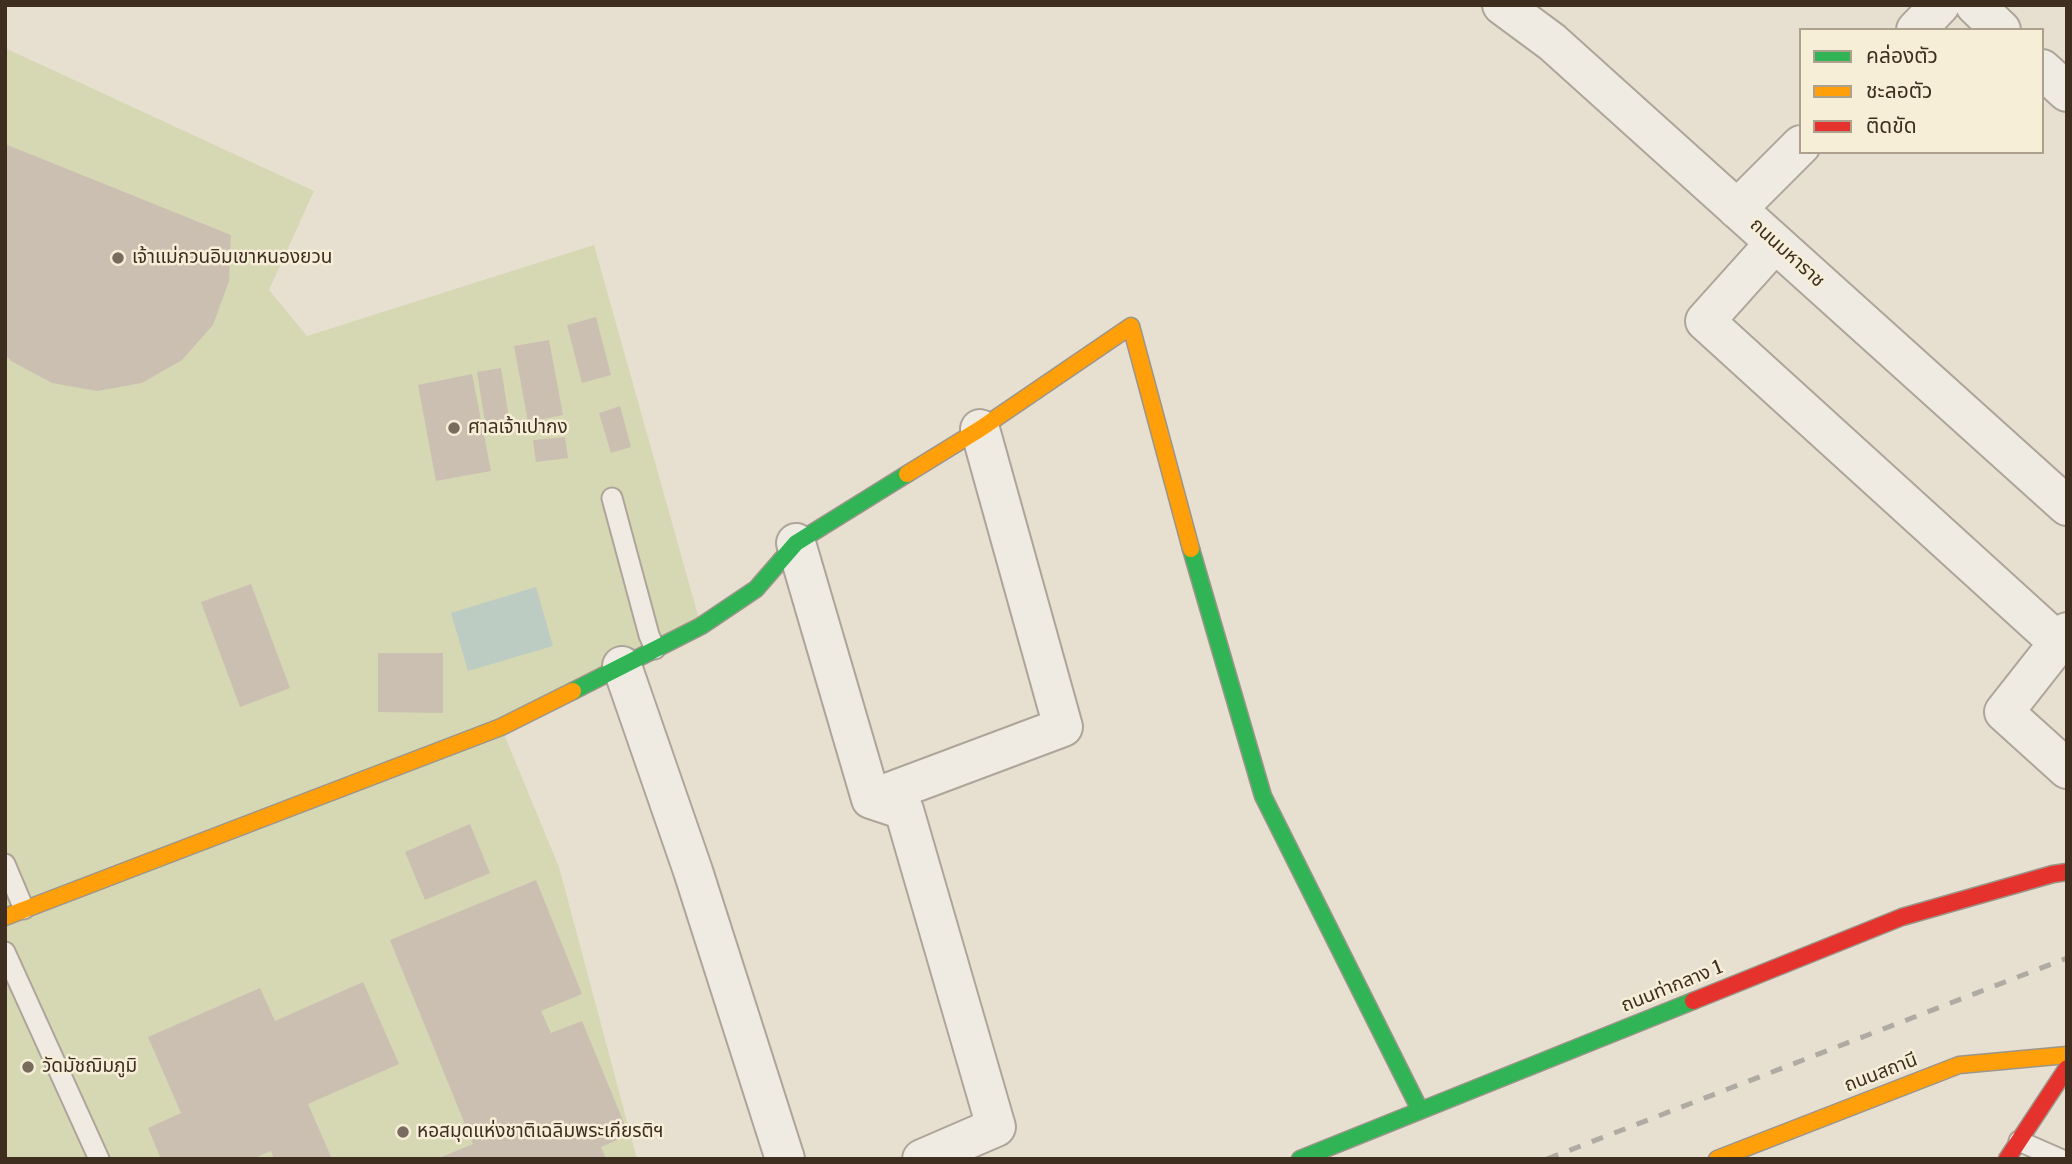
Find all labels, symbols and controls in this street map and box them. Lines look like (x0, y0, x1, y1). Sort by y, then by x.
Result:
legend (1799, 28, 2044, 154)
text: คล่องตัว (1866, 42, 1938, 69)
text: ชะลอตัว (1866, 77, 1932, 104)
text: ติดขัด (1866, 112, 1917, 139)
street label: ถนนมหาราช (1745, 214, 1829, 292)
place label: เจ้าเเม่กวนอิมเขาหนองยวน (132, 247, 332, 269)
marker: เจ้าเเม่กวนอิมเขาหนองยวน (110, 250, 126, 266)
place label: ศาลเจ้าเปากง (468, 417, 568, 439)
marker: ศาลเจ้าเปากง (446, 420, 462, 436)
street label: ถนนท่ากลาง 1 (1618, 956, 1726, 1018)
street label: ถนนสถานี (1841, 1049, 1921, 1097)
place label: วัดมัชฌิมภูมิ (42, 1056, 137, 1078)
marker: วัดมัชฌิมภูมิ (20, 1059, 36, 1075)
place label: หอสมุดแห่งชาติเฉลิมพระเกียรติฯ (417, 1121, 663, 1143)
marker: หอสมุดแห่งชาติเฉลิมพระเกียรติฯ (395, 1124, 411, 1140)

